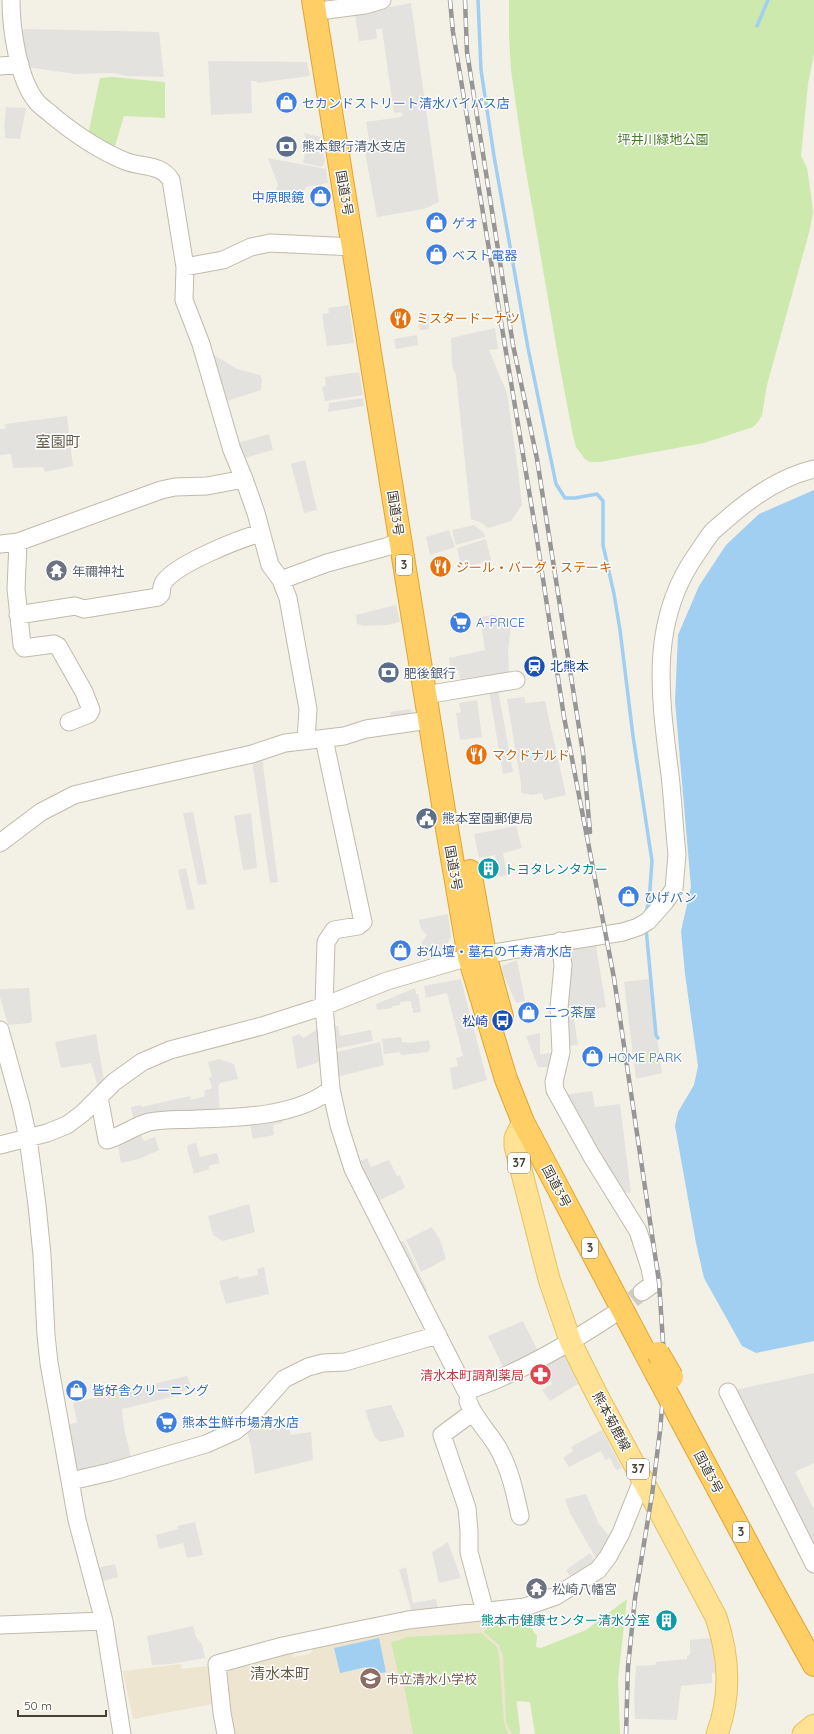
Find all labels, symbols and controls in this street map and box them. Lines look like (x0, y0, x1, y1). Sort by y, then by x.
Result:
shop icon: セカンドストリート清水バイパス店 (274, 90, 300, 116)
place label: セカンドストリート清水バイパス店 (302, 95, 510, 111)
park label: 坪井川緑地公園 (617, 131, 709, 147)
bank icon: 熊本銀行清水支店 (274, 133, 300, 159)
place label: 熊本銀行清水支店 (302, 138, 406, 154)
street label: 国道3号 (333, 169, 357, 217)
shop icon: 中原眼鏡 (307, 184, 333, 210)
place label: 中原眼鏡 (252, 189, 305, 205)
shop icon: ゲオ (423, 210, 449, 236)
place label: ゲオ (452, 215, 478, 231)
shop icon: ベスト電器 (423, 242, 449, 268)
place label: ベスト電器 (452, 247, 517, 263)
restaurant icon: ミスタードーナツ (387, 305, 413, 331)
place label: ミスタードーナツ (416, 310, 520, 326)
district label: 室園町 (35, 432, 81, 451)
street label: 国道3号 (385, 489, 407, 537)
restaurant icon: ジール・バーグ・ステーキ (428, 554, 454, 580)
road number: 3 (396, 555, 412, 575)
temple icon: 年禰神社 (44, 558, 70, 584)
place label: ジール・バーグ・ステーキ (456, 559, 612, 575)
place label: 年禰神社 (72, 563, 124, 579)
supermarket icon: A-PRICE (448, 609, 474, 635)
place label: A-PRICE (476, 614, 525, 630)
station icon: 北熊本 (522, 653, 548, 679)
place label: 北熊本 (550, 658, 589, 674)
bank icon: 肥後銀行 (375, 660, 401, 686)
place label: 肥後銀行 (404, 665, 456, 681)
restaurant icon: マクドナルド (463, 742, 489, 768)
place label: マクドナルド (492, 747, 570, 763)
public building icon: 熊本室園郵便局 (414, 805, 440, 831)
place label: 熊本室園郵便局 (442, 810, 533, 826)
street label: 国道3号 (442, 844, 466, 892)
building icon: トヨタレンタカー (475, 856, 501, 882)
place label: トヨタレンタカー (504, 861, 608, 877)
shop icon: ひげパン (615, 884, 641, 910)
place label: ひげパン (644, 889, 697, 905)
shop icon: お仏壇・墓石の千寿清水店 (387, 938, 413, 964)
place label: お仏壇・墓石の千寿清水店 (416, 943, 572, 959)
shop icon: 二つ茶屋 (516, 999, 542, 1025)
place label: 二つ茶屋 (544, 1004, 596, 1020)
bus stop icon: 松崎 (490, 1008, 516, 1034)
place label: 松崎 (462, 1013, 488, 1029)
shop icon: HOME PARK (580, 1044, 606, 1070)
place label: HOME PARK (608, 1049, 682, 1065)
road number: 37 (508, 1153, 530, 1173)
street label: 国道3号 (539, 1162, 575, 1210)
road number: 3 (582, 1238, 598, 1258)
pharmacy icon: 清水本町調剤薬局 (527, 1362, 553, 1388)
place label: 清水本町調剤薬局 (420, 1367, 524, 1383)
shop icon: 皆好舎クリーニング (64, 1377, 90, 1403)
place label: 皆好舎クリーニング (92, 1382, 209, 1398)
street label: 熊本菊鹿線 (590, 1389, 634, 1453)
supermarket icon: 熊本生鮮市場清水店 (154, 1409, 180, 1435)
place label: 熊本生鮮市場清水店 (182, 1414, 299, 1430)
street label: 国道3号 (691, 1448, 727, 1496)
road number: 37 (627, 1459, 649, 1479)
road number: 3 (733, 1522, 749, 1542)
temple icon: 松崎八幡宮 (524, 1576, 550, 1602)
place label: 松崎八幡宮 (552, 1581, 617, 1597)
building icon: 熊本市健康センター清水分室 (653, 1607, 679, 1633)
place label: 熊本市健康センター清水分室 (481, 1612, 650, 1628)
district label: 清水本町 (250, 1664, 310, 1683)
school or university icon: 市立清水小学校 (357, 1666, 383, 1692)
place label: 市立清水小学校 (386, 1671, 477, 1687)
scale bar (18, 1692, 106, 1718)
text: 50 m (24, 1698, 52, 1713)

